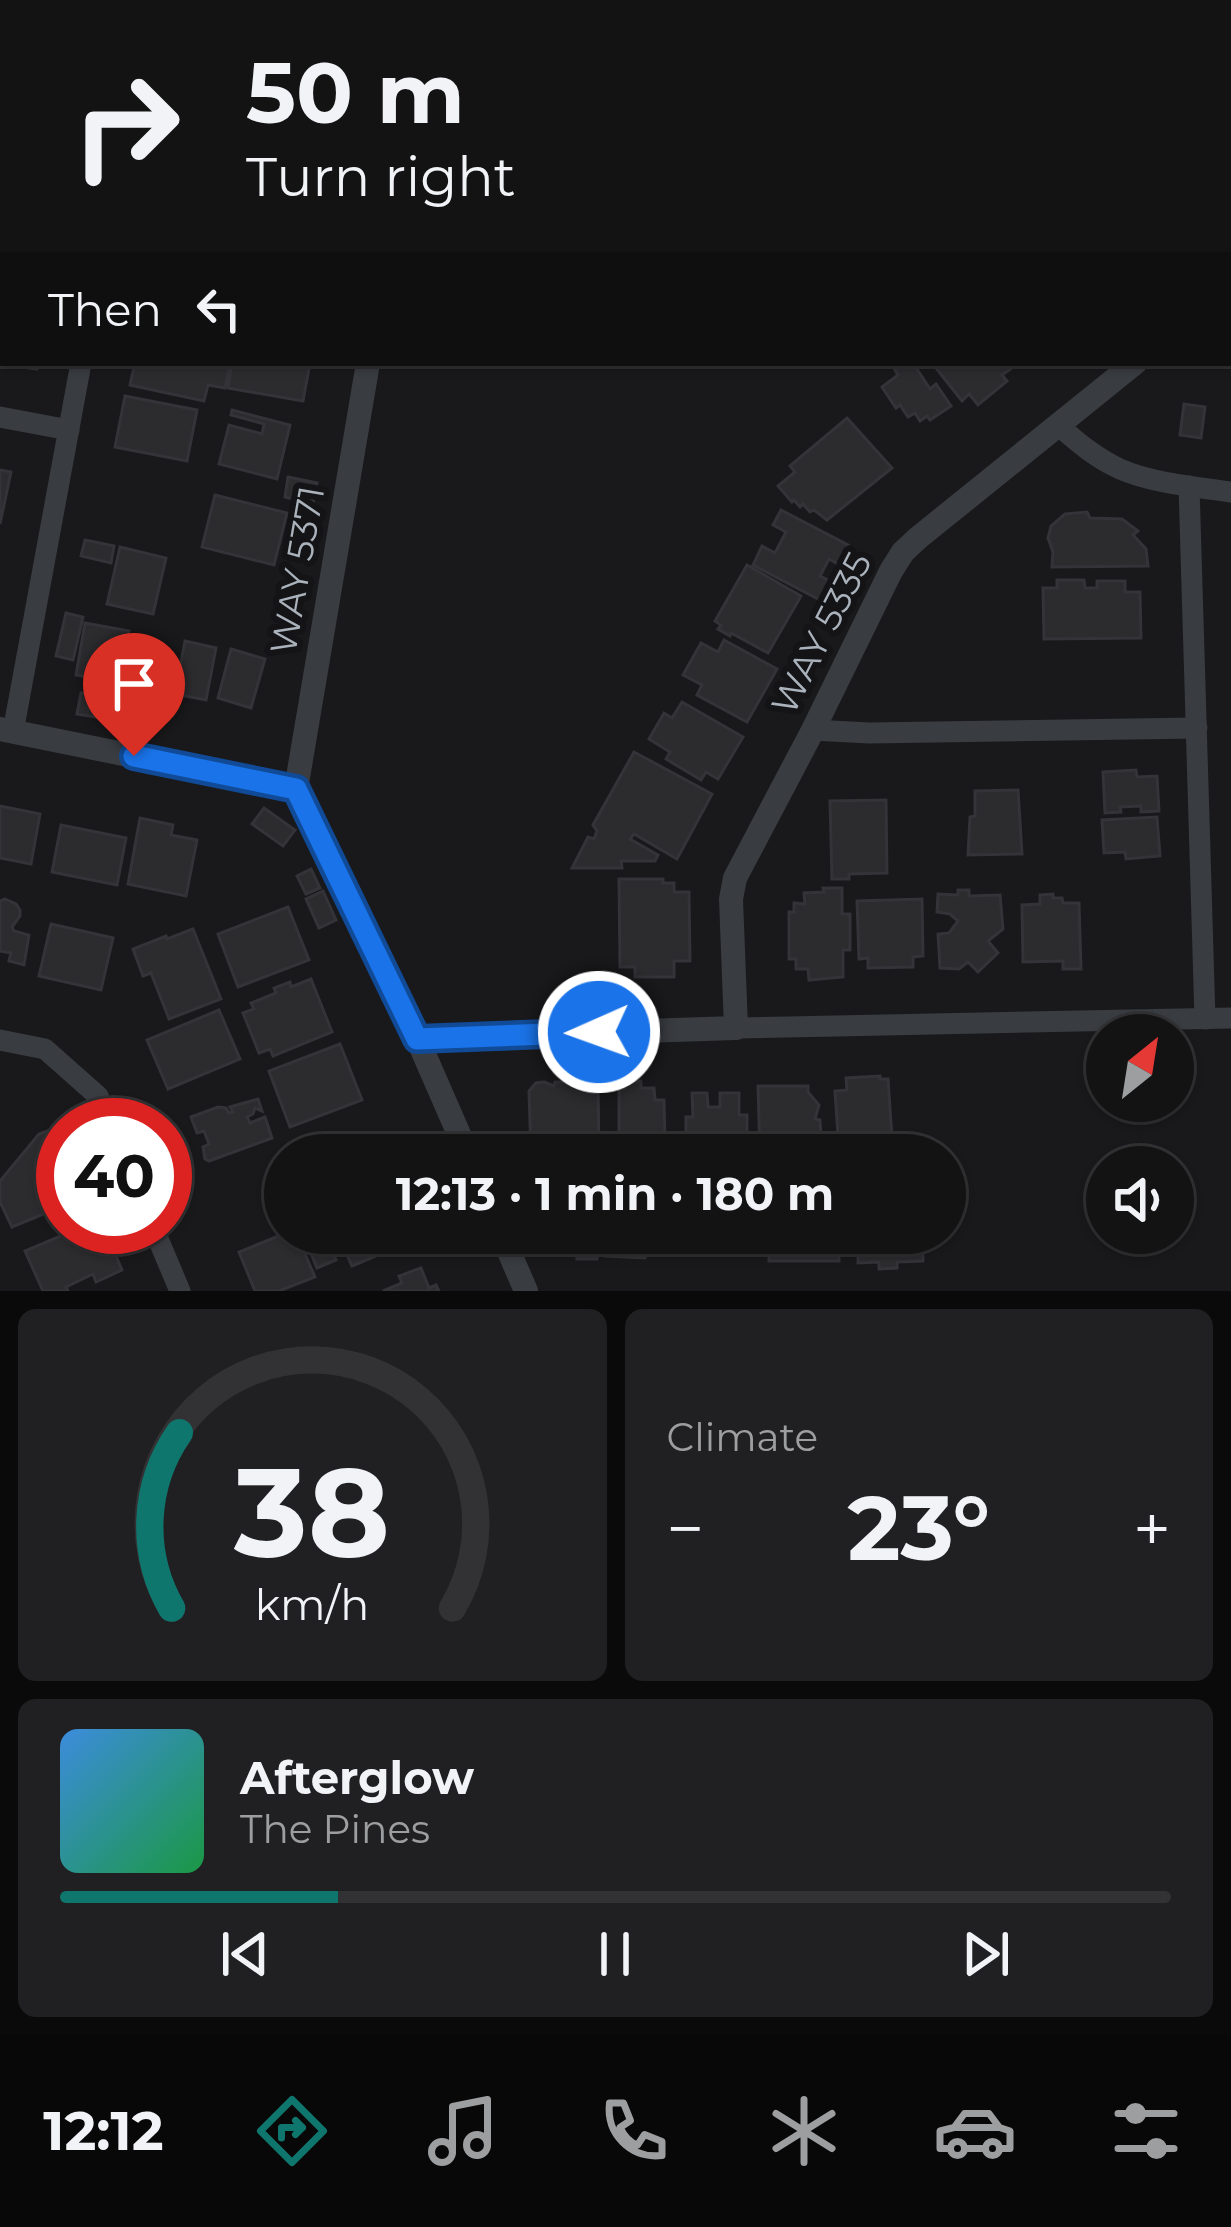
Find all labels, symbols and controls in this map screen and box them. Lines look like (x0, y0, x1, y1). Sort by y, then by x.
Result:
text: 50 m (246, 42, 465, 144)
icon: right (48, 48, 204, 204)
text: Turn right (246, 144, 516, 210)
icon: left (186, 276, 252, 342)
text: Then (48, 282, 162, 337)
street label: WAY 5371 (261, 483, 333, 657)
street label: WAY 5335 (761, 545, 881, 721)
pin (83, 633, 185, 756)
icon: arrive (101, 651, 167, 717)
position arrow (536, 969, 662, 1095)
north arrow (1086, 1014, 1194, 1122)
map controls (1086, 1014, 1194, 1254)
speed limit sign: 40 (36, 1098, 192, 1254)
button: sound (1086, 1146, 1194, 1254)
text: 12:13 · 1 min · 180 m (396, 1166, 834, 1221)
text: Climate (667, 1413, 818, 1461)
text: 38 (233, 1436, 390, 1588)
text: 23° (847, 1473, 990, 1583)
text: − (667, 1488, 704, 1569)
text: + (1133, 1488, 1171, 1569)
text: km/h (255, 1578, 369, 1631)
text: Afterglow (240, 1750, 474, 1805)
text: The Pines (240, 1805, 430, 1853)
icon: previous (212, 1921, 278, 1987)
icon: pause (582, 1921, 648, 1987)
icon: next (953, 1921, 1019, 1987)
icon: directions (250, 2089, 334, 2173)
icon: music (421, 2089, 505, 2173)
icon: phone (592, 2089, 676, 2173)
icon: climate (762, 2089, 846, 2173)
icon: car (933, 2089, 1017, 2173)
icon: filters (1104, 2089, 1188, 2173)
text: 12:12 (43, 2098, 164, 2164)

